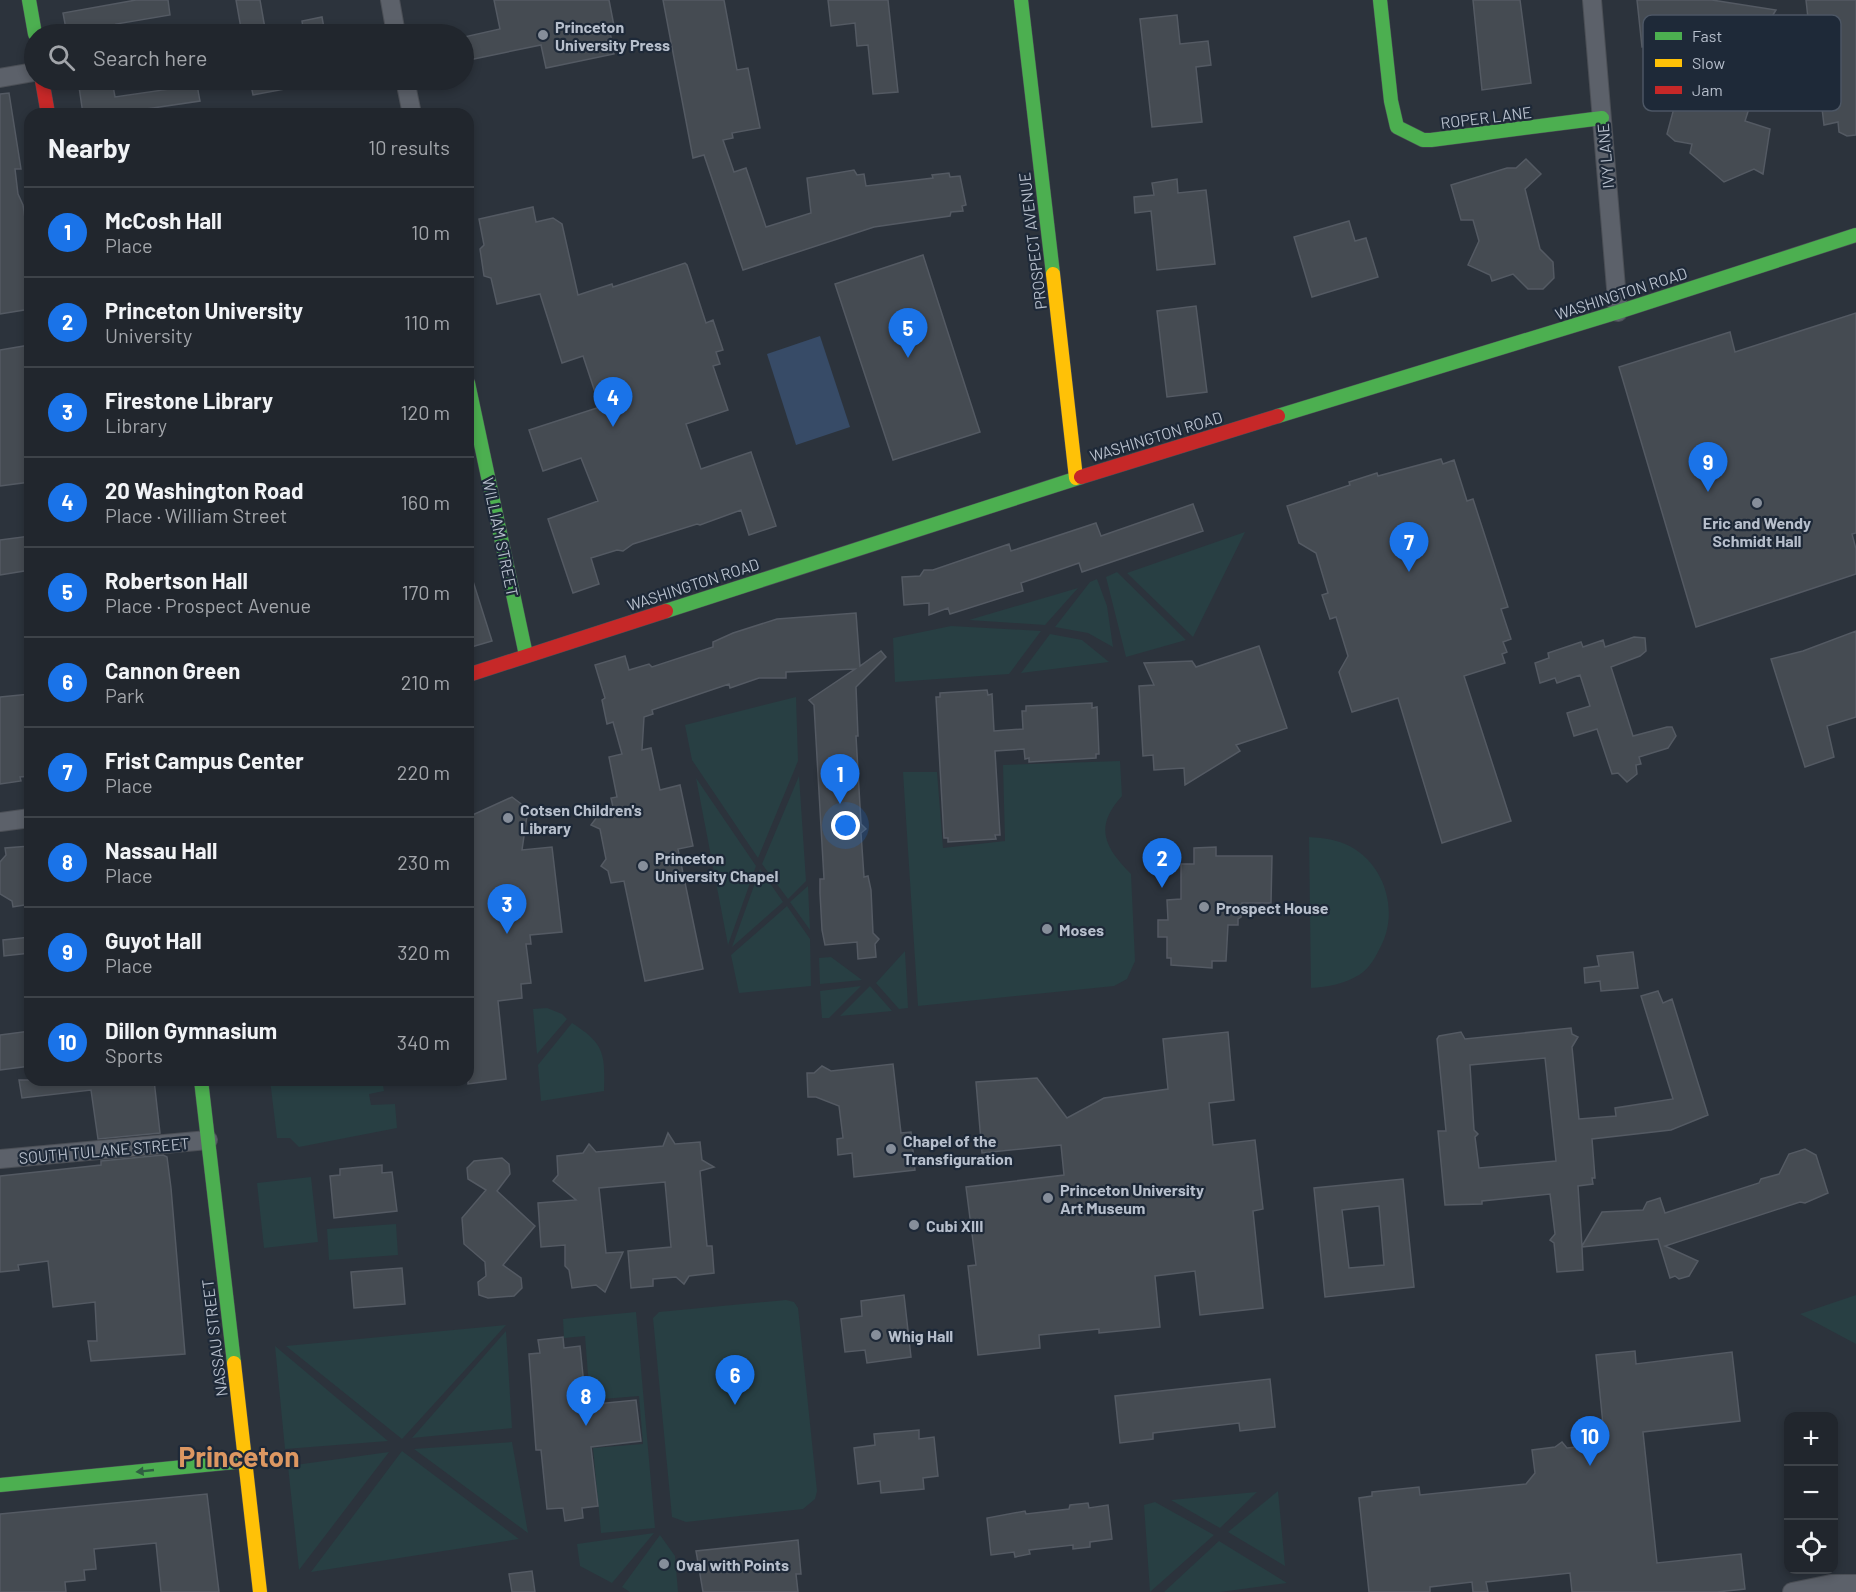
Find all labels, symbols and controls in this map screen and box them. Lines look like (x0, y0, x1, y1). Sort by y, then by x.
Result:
legend (1643, 15, 1841, 111)
place label: Princeton University Press (555, 17, 670, 54)
search box (24, 24, 474, 90)
text: Fast (1692, 26, 1722, 45)
marker: Princeton University Press (536, 28, 550, 42)
icon: search (45, 41, 78, 74)
text: Search here (93, 44, 207, 70)
text: Slow (1692, 53, 1725, 72)
text: Jam (1692, 80, 1723, 99)
street label: ROPER LANE (1439, 102, 1533, 132)
street label: IVY LANE (1593, 122, 1617, 190)
text: Nearby (48, 132, 130, 163)
text: 10 results (368, 135, 450, 159)
street label: PROSPECT AVENUE (1014, 171, 1050, 311)
text: McCosh Hall (105, 207, 222, 233)
text: 1 (64, 220, 71, 244)
text: 10 m (411, 220, 450, 244)
text: Place (105, 233, 153, 257)
street label: WASHINGTON ROAD (1553, 263, 1689, 323)
text: Princeton University (105, 297, 303, 323)
pin: 5 (888, 308, 928, 358)
text: 2 (62, 310, 73, 334)
text: 110 m (404, 310, 450, 334)
text: University (105, 323, 192, 347)
pin: 4 (594, 378, 632, 427)
text: Firestone Library (105, 387, 273, 413)
text: 3 (62, 400, 73, 424)
text: 120 m (400, 400, 450, 424)
street label: WASHINGTON ROAD (1087, 407, 1225, 465)
text: Library (105, 413, 167, 437)
pin: 9 (1688, 442, 1728, 492)
street label: WILLIAM STREET (479, 476, 523, 598)
text: 20 Washington Road (105, 477, 303, 503)
text: 4 (61, 490, 74, 514)
text: 160 m (401, 490, 450, 514)
marker: Eric and Wendy Schmidt Hall (1750, 496, 1764, 510)
text: Place · William Street (105, 503, 287, 527)
place label: Eric and Wendy Schmidt Hall (1703, 513, 1811, 550)
pin: 7 (1390, 522, 1428, 572)
street label: WASHINGTON ROAD (625, 554, 761, 614)
text: Robertson Hall (105, 567, 248, 593)
text: 5 (62, 580, 73, 604)
text: 170 m (402, 580, 450, 604)
text: Place · Prospect Avenue (105, 593, 311, 617)
text: Cannon Green (105, 657, 240, 683)
text: 6 (62, 670, 73, 694)
text: 210 m (401, 670, 450, 694)
text: Park (105, 683, 144, 707)
text: Frist Campus Center (105, 747, 304, 773)
pin: 1 (820, 754, 860, 804)
text: 7 (63, 760, 72, 784)
text: 220 m (397, 760, 450, 784)
text: Place (105, 773, 153, 797)
place label: Cotsen Children's Library (520, 800, 642, 837)
marker: Cotsen Children's Library (501, 811, 515, 825)
your location (831, 811, 860, 840)
text: Nassau Hall (105, 837, 217, 863)
pin: 2 (1142, 838, 1182, 888)
place label: Princeton University Chapel (655, 848, 779, 885)
text: 8 (62, 850, 73, 874)
text: 230 m (397, 850, 450, 874)
marker: Princeton University Chapel (636, 859, 650, 873)
text: Place (105, 863, 153, 887)
pin: 3 (488, 884, 526, 934)
place label: Prospect House (1216, 898, 1329, 917)
marker: Prospect House (1197, 900, 1211, 914)
place label: Moses (1059, 920, 1104, 939)
marker: Moses (1040, 922, 1054, 936)
text: Guyot Hall (105, 927, 202, 953)
text: 9 (62, 940, 73, 964)
text: 320 m (397, 940, 450, 964)
text: Place (105, 953, 153, 977)
text: Dillon Gymnasium (105, 1017, 277, 1043)
text: 10 (58, 1030, 77, 1054)
text: 340 m (397, 1030, 450, 1054)
text: Sports (105, 1043, 163, 1067)
place label: Chapel of the Transfiguration (903, 1131, 1013, 1168)
street label: SOUTH TULANE STREET (18, 1133, 190, 1167)
marker: Chapel of the Transfiguration (884, 1142, 898, 1156)
place label: Princeton University Art Museum (1060, 1180, 1204, 1217)
marker: Princeton University Art Museum (1041, 1191, 1055, 1205)
place label: Cubi XIII (926, 1216, 984, 1235)
marker: Cubi XIII (907, 1218, 921, 1232)
street label: NASSAU STREET (197, 1278, 231, 1398)
place label: Whig Hall (888, 1326, 953, 1345)
marker: Whig Hall (869, 1328, 883, 1342)
pin: 6 (716, 1356, 754, 1405)
pin: 8 (566, 1376, 606, 1426)
map controls (1784, 1412, 1838, 1574)
button: + (1784, 1412, 1838, 1466)
pin: 10 (1570, 1416, 1610, 1466)
district label: Princeton (179, 1439, 300, 1473)
one-way arrow (135, 1466, 154, 1476)
button: − (1784, 1466, 1838, 1520)
button: locate (1784, 1520, 1838, 1574)
place label: Oval with Points (676, 1555, 789, 1574)
marker: Oval with Points (657, 1557, 671, 1571)

